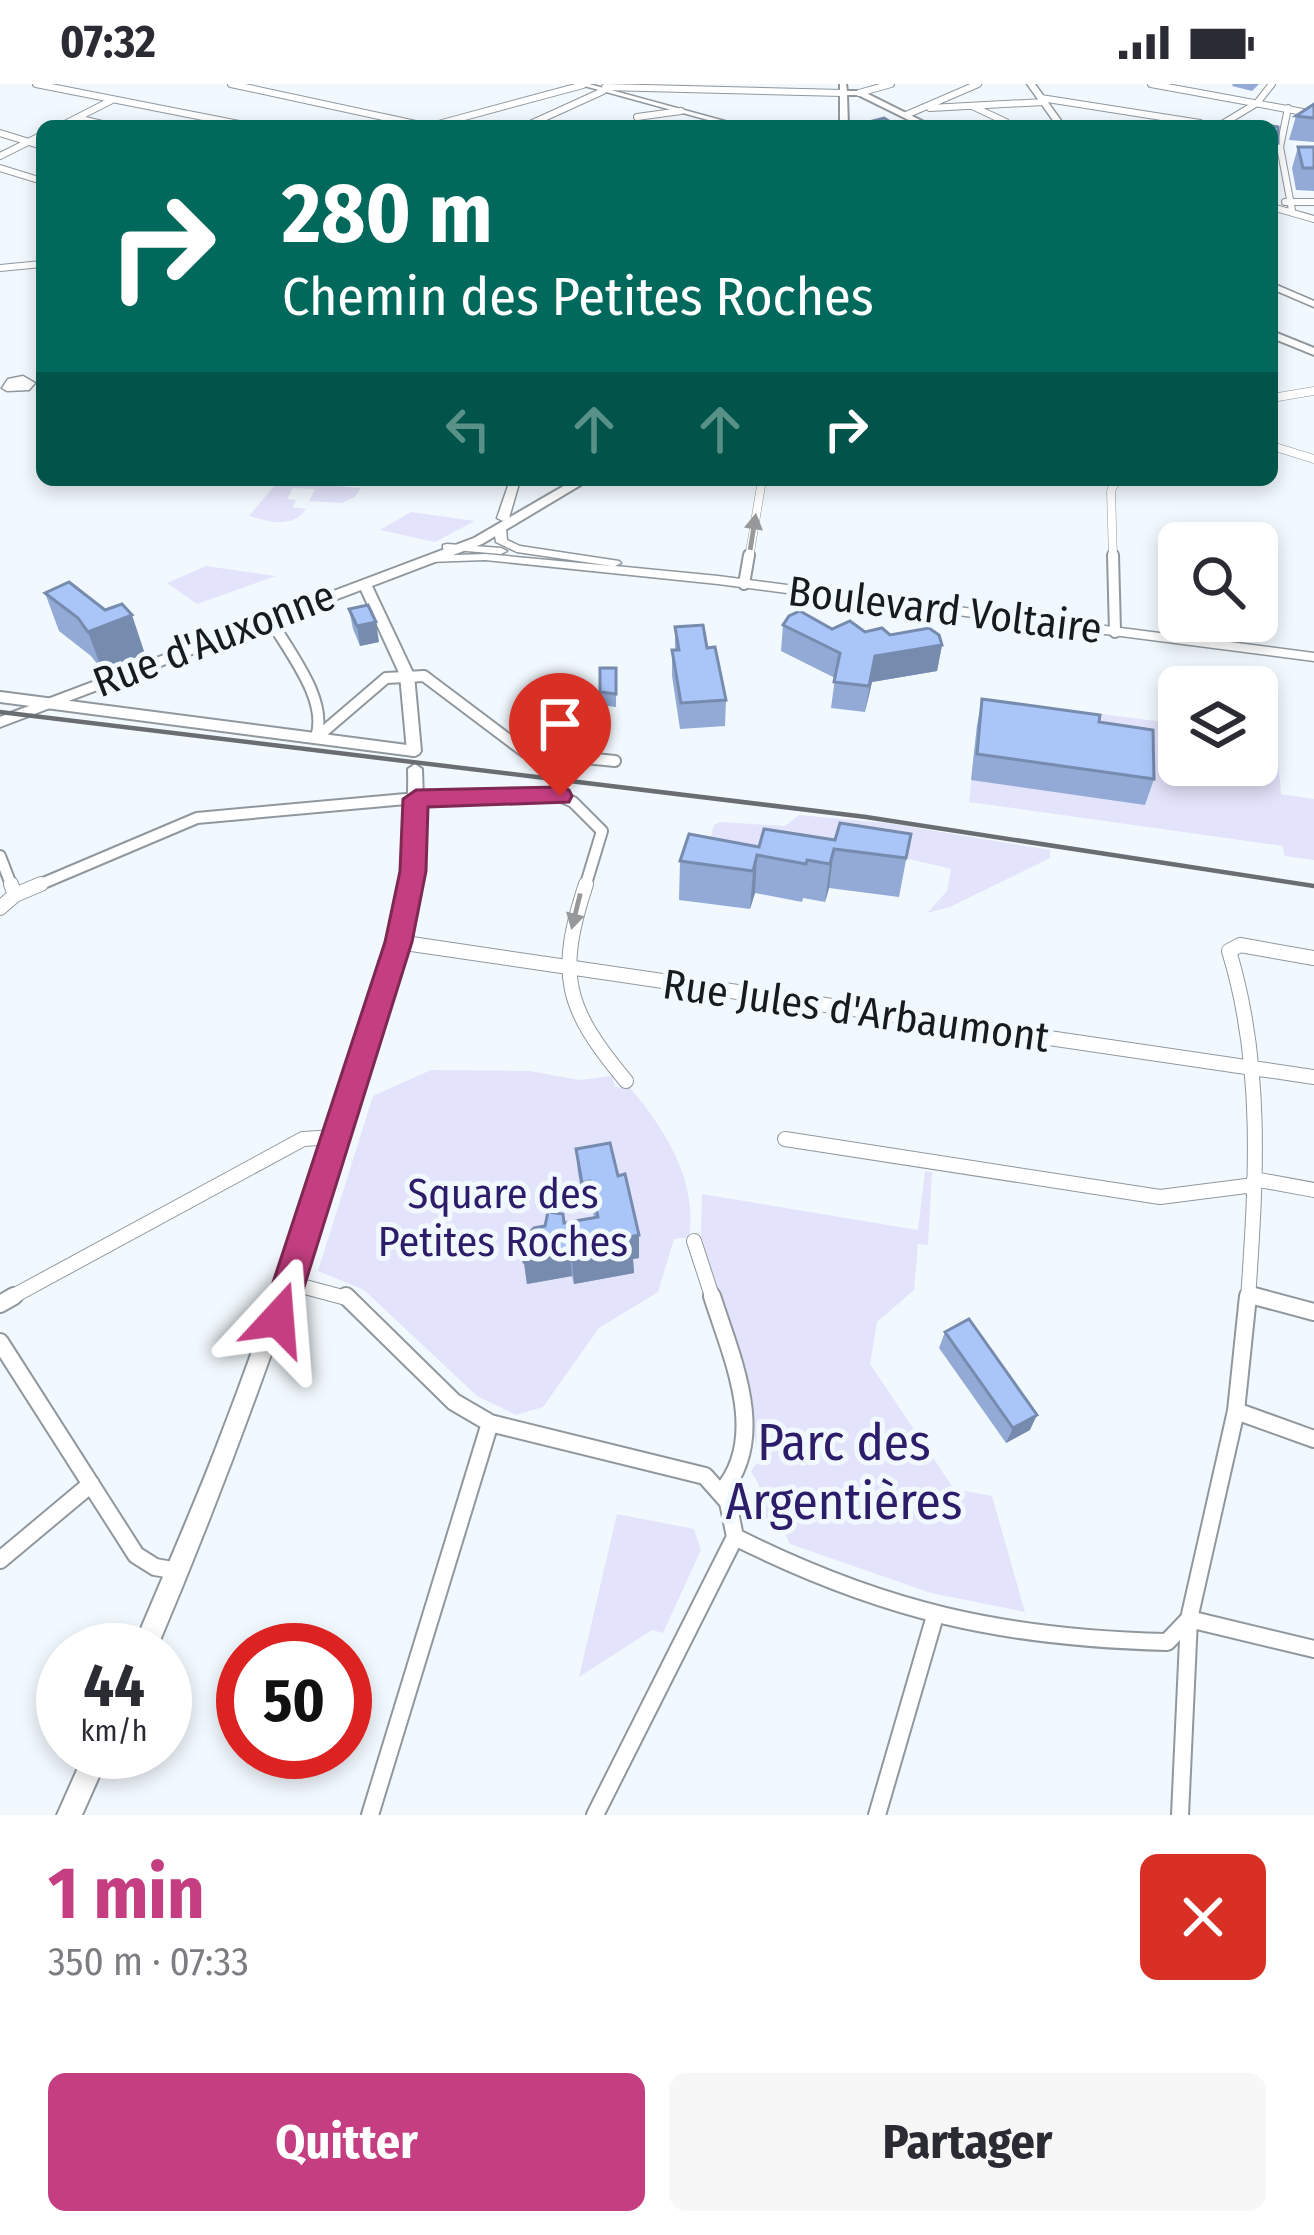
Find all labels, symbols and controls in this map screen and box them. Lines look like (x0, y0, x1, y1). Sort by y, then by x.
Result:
text: 07:32 (60, 15, 156, 69)
text: 280 m (282, 163, 493, 264)
icon: right (84, 168, 240, 324)
text: Chemin des Petites Roches (282, 265, 874, 329)
icon: left (435, 396, 501, 462)
icon: ahead (561, 396, 627, 462)
icon: ahead (687, 396, 753, 462)
icon: right (813, 396, 879, 462)
one-way arrow (744, 513, 763, 550)
map controls (1158, 522, 1278, 786)
button: search (1158, 522, 1278, 642)
street label: Boulevard Voltaire (785, 566, 1105, 654)
street label: Rue d'Auxonne (86, 570, 342, 708)
button: layers (1158, 666, 1278, 786)
pin (509, 673, 611, 796)
icon: arrive (527, 691, 593, 757)
one-way arrow (566, 892, 585, 929)
street label: Rue Jules d'Arbaumont (660, 959, 1053, 1063)
park label: Square des Petites Roches (378, 1169, 628, 1267)
position arrow (215, 1256, 341, 1382)
park label: Parc des Argentières (725, 1412, 963, 1533)
speed limit sign: 50 (216, 1623, 372, 1779)
text: 44 (83, 1650, 145, 1722)
text: km/h (81, 1713, 147, 1749)
text: 1 min (48, 1851, 205, 1937)
button: close (1140, 1854, 1266, 1980)
text: 350 m · 07:33 (48, 1939, 249, 1985)
button: Quitter (48, 2073, 645, 2211)
button: Partager (669, 2073, 1266, 2211)

